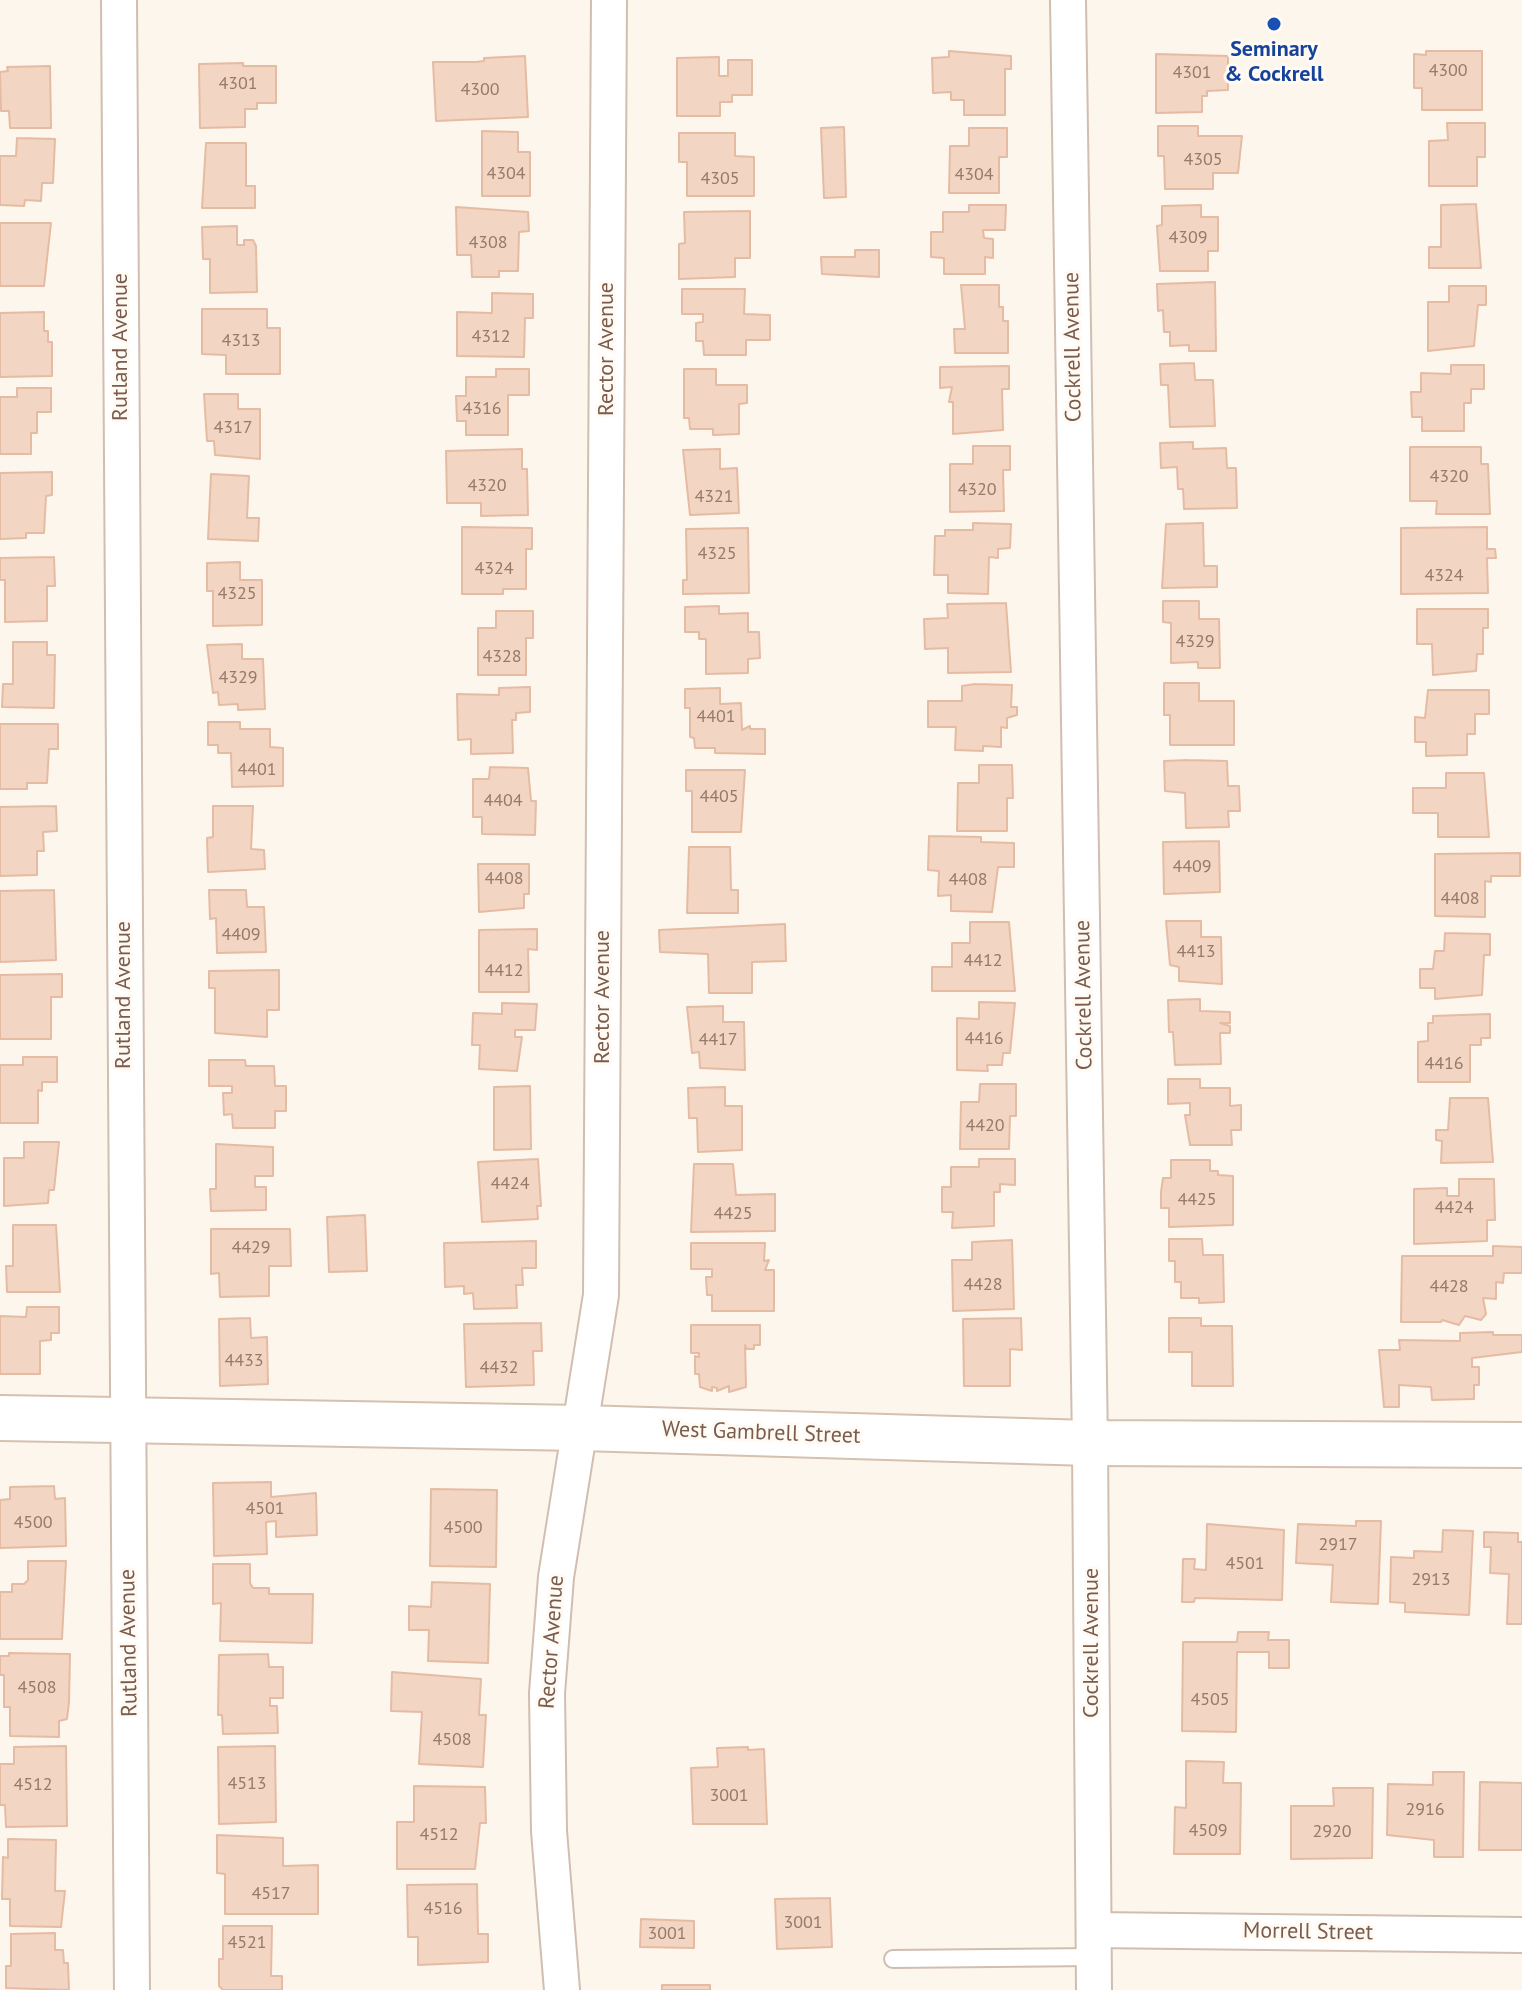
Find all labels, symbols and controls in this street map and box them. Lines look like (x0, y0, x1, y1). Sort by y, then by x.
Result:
marker: Seminary & Cockrell (1265, 15, 1283, 33)
place label: Seminary & Cockrell (1225, 37, 1323, 88)
house number: 4300 (1428, 60, 1468, 82)
house number: 4301 (1172, 62, 1212, 84)
house number: 4301 (218, 73, 258, 95)
house number: 4300 (460, 79, 500, 101)
house number: 4305 (1183, 149, 1223, 171)
house number: 4304 (486, 163, 526, 185)
house number: 4304 (954, 164, 994, 186)
house number: 4305 (700, 168, 740, 190)
house number: 4309 (1168, 227, 1208, 249)
house number: 4308 (468, 232, 508, 254)
street label: Cockrell Avenue (1058, 272, 1088, 422)
street label: Rutland Avenue (108, 273, 134, 421)
street label: Rector Avenue (594, 282, 620, 416)
house number: 4312 (471, 326, 511, 348)
house number: 4313 (221, 330, 261, 352)
house number: 4316 (462, 398, 502, 420)
house number: 4317 (213, 417, 253, 439)
house number: 4320 (1429, 466, 1469, 488)
house number: 4320 (467, 475, 507, 497)
house number: 4320 (957, 479, 997, 501)
house number: 4321 (694, 486, 734, 508)
house number: 4325 (697, 543, 737, 565)
house number: 4324 (474, 558, 514, 580)
house number: 4324 (1424, 565, 1464, 587)
house number: 4325 (217, 583, 257, 605)
house number: 4329 (1175, 631, 1215, 653)
house number: 4328 (482, 646, 522, 668)
house number: 4329 (218, 667, 258, 689)
house number: 4401 (696, 706, 736, 728)
house number: 4401 (237, 759, 277, 781)
house number: 4405 (699, 786, 739, 808)
house number: 4404 (483, 790, 523, 812)
house number: 4409 (1172, 856, 1212, 878)
house number: 4408 (484, 868, 524, 890)
house number: 4408 (948, 869, 988, 891)
house number: 4408 (1440, 888, 1480, 910)
street label: Cockrell Avenue (1069, 920, 1099, 1070)
street label: Rutland Avenue (111, 921, 137, 1069)
house number: 4409 (221, 924, 261, 946)
street label: Rector Avenue (590, 930, 616, 1064)
house number: 4413 (1176, 941, 1216, 963)
house number: 4412 (963, 950, 1003, 972)
house number: 4412 (484, 960, 524, 982)
house number: 4416 (964, 1028, 1004, 1050)
house number: 4417 (698, 1029, 738, 1051)
house number: 4416 (1424, 1053, 1464, 1075)
house number: 4420 (965, 1115, 1005, 1137)
house number: 4424 (490, 1173, 530, 1195)
house number: 4425 (1177, 1189, 1217, 1211)
house number: 4424 (1434, 1197, 1474, 1219)
house number: 4425 (713, 1203, 753, 1225)
house number: 4429 (231, 1237, 271, 1259)
house number: 4428 (963, 1274, 1003, 1296)
house number: 4428 (1429, 1276, 1469, 1298)
house number: 4433 (224, 1350, 264, 1372)
house number: 4432 (479, 1357, 519, 1379)
street label: West Gambrell Street (661, 1416, 861, 1450)
house number: 4501 (245, 1498, 285, 1520)
house number: 4500 (13, 1512, 53, 1534)
house number: 4500 (443, 1517, 483, 1539)
house number: 2917 (1318, 1534, 1358, 1556)
house number: 4501 (1225, 1553, 1265, 1575)
street label: Cockrell Avenue (1079, 1568, 1105, 1718)
street label: Rutland Avenue (115, 1569, 143, 1717)
house number: 2913 (1411, 1569, 1451, 1591)
street label: Rector Avenue (534, 1574, 570, 1710)
house number: 4508 (17, 1677, 57, 1699)
house number: 4505 (1190, 1689, 1230, 1711)
house number: 4508 (432, 1729, 472, 1751)
house number: 4513 (227, 1773, 267, 1795)
house number: 4512 (13, 1774, 53, 1796)
house number: 3001 (709, 1785, 749, 1807)
house number: 2916 (1405, 1799, 1445, 1821)
house number: 4509 (1188, 1820, 1228, 1842)
house number: 2920 (1312, 1821, 1352, 1843)
house number: 4512 (419, 1824, 459, 1846)
house number: 4517 (251, 1883, 291, 1905)
house number: 4516 (423, 1898, 463, 1920)
house number: 3001 (783, 1912, 823, 1934)
street label: Morrell Street (1243, 1918, 1373, 1946)
house number: 3001 (647, 1923, 687, 1945)
house number: 4521 (227, 1932, 267, 1954)

